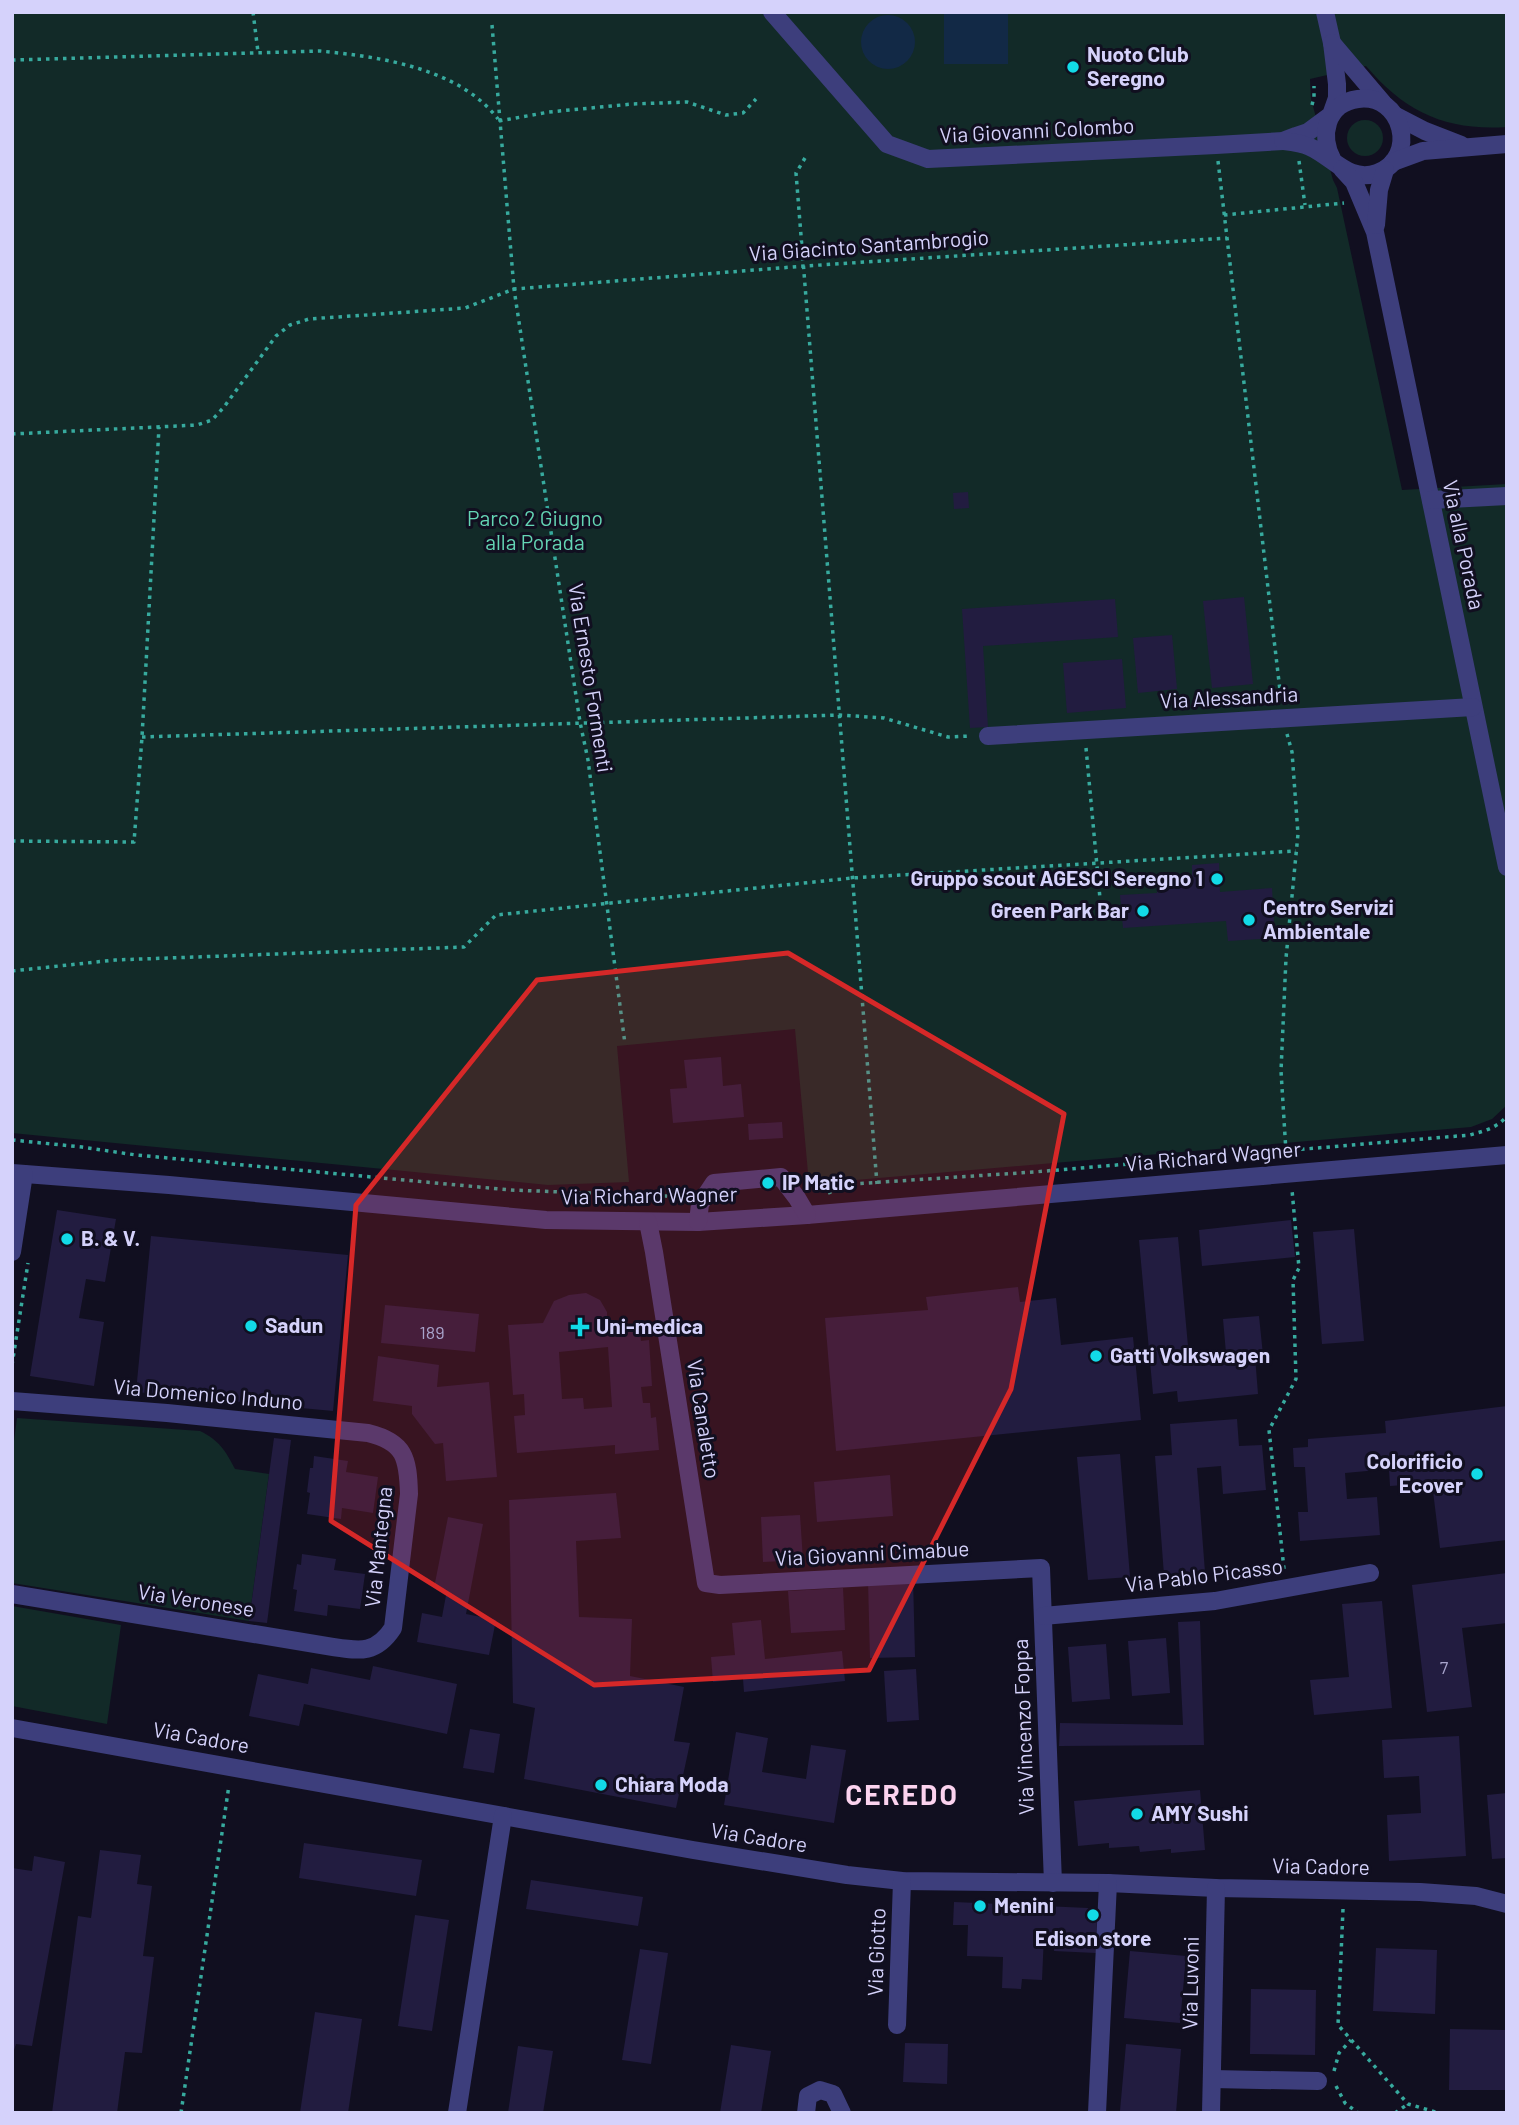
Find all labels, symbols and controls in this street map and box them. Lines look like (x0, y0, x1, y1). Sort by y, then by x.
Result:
place label: Nuoto Club Seregno (1087, 41, 1189, 90)
marker: Nuoto Club Seregno (1065, 59, 1081, 75)
street label: Via Giovanni Colombo (939, 112, 1135, 147)
street label: Via Giacinto Santambrogio (748, 224, 990, 265)
street label: Via alla Porada (1439, 478, 1490, 612)
park label: Parco 2 Giugno alla Porada (467, 505, 603, 554)
street label: Via Ernesto Formenti (564, 581, 619, 774)
street label: Via Alessandria (1159, 680, 1299, 713)
place label: Gruppo scout AGESCI Seregno 1 (911, 865, 1203, 890)
marker: Gruppo scout AGESCI Seregno 1 (1209, 871, 1225, 887)
place label: Centro Servizi Ambientale (1263, 894, 1394, 943)
place label: Green Park Bar (991, 897, 1129, 922)
marker: Green Park Bar (1135, 903, 1151, 919)
marker: Centro Servizi Ambientale (1241, 912, 1257, 928)
street label: Via Richard Wagner (1124, 1135, 1302, 1176)
place label: IP Matic (782, 1169, 855, 1194)
marker: IP Matic (760, 1175, 776, 1191)
street label: Via Richard Wagner (561, 1180, 738, 1209)
place label: B. & V. (81, 1225, 140, 1250)
marker: B. & V. (59, 1231, 75, 1247)
place label: Sadun (265, 1312, 323, 1337)
place label: Uni-medica (596, 1313, 703, 1338)
marker: Uni-medica (570, 1317, 590, 1337)
marker: Sadun (243, 1318, 259, 1334)
house number: 189 (419, 1321, 445, 1343)
place label: Gatti Volkswagen (1110, 1342, 1270, 1367)
marker: Gatti Volkswagen (1088, 1348, 1104, 1364)
street label: Via Canaletto (683, 1357, 726, 1480)
street label: Via Domenico Induno (112, 1373, 304, 1414)
place label: Colorificio Ecover (1367, 1448, 1463, 1497)
marker: Colorificio Ecover (1469, 1466, 1485, 1482)
street label: Via Mantegna (359, 1485, 396, 1609)
street label: Via Giovanni Cimabue (774, 1535, 970, 1570)
street label: Via Pablo Picasso (1124, 1552, 1284, 1597)
street label: Via Veronese (136, 1578, 256, 1621)
street label: Via Vincenzo Foppa (1007, 1638, 1038, 1816)
house number: 7 (1440, 1656, 1449, 1678)
street label: Via Cadore (151, 1716, 252, 1757)
place label: Chiara Moda (615, 1771, 729, 1796)
marker: Chiara Moda (593, 1777, 609, 1793)
district label: CEREDO (845, 1777, 959, 1811)
place label: AMY Sushi (1151, 1800, 1249, 1825)
marker: AMY Sushi (1129, 1806, 1145, 1822)
street label: Via Cadore (709, 1817, 809, 1857)
street label: Via Cadore (1272, 1852, 1370, 1879)
place label: Menini (994, 1892, 1054, 1917)
marker: Menini (972, 1898, 988, 1914)
street label: Via Giotto (861, 1907, 890, 1997)
marker: Edison store (1085, 1907, 1101, 1923)
place label: Edison store (1035, 1925, 1151, 1950)
street label: Via Luvoni (1176, 1936, 1203, 2030)

